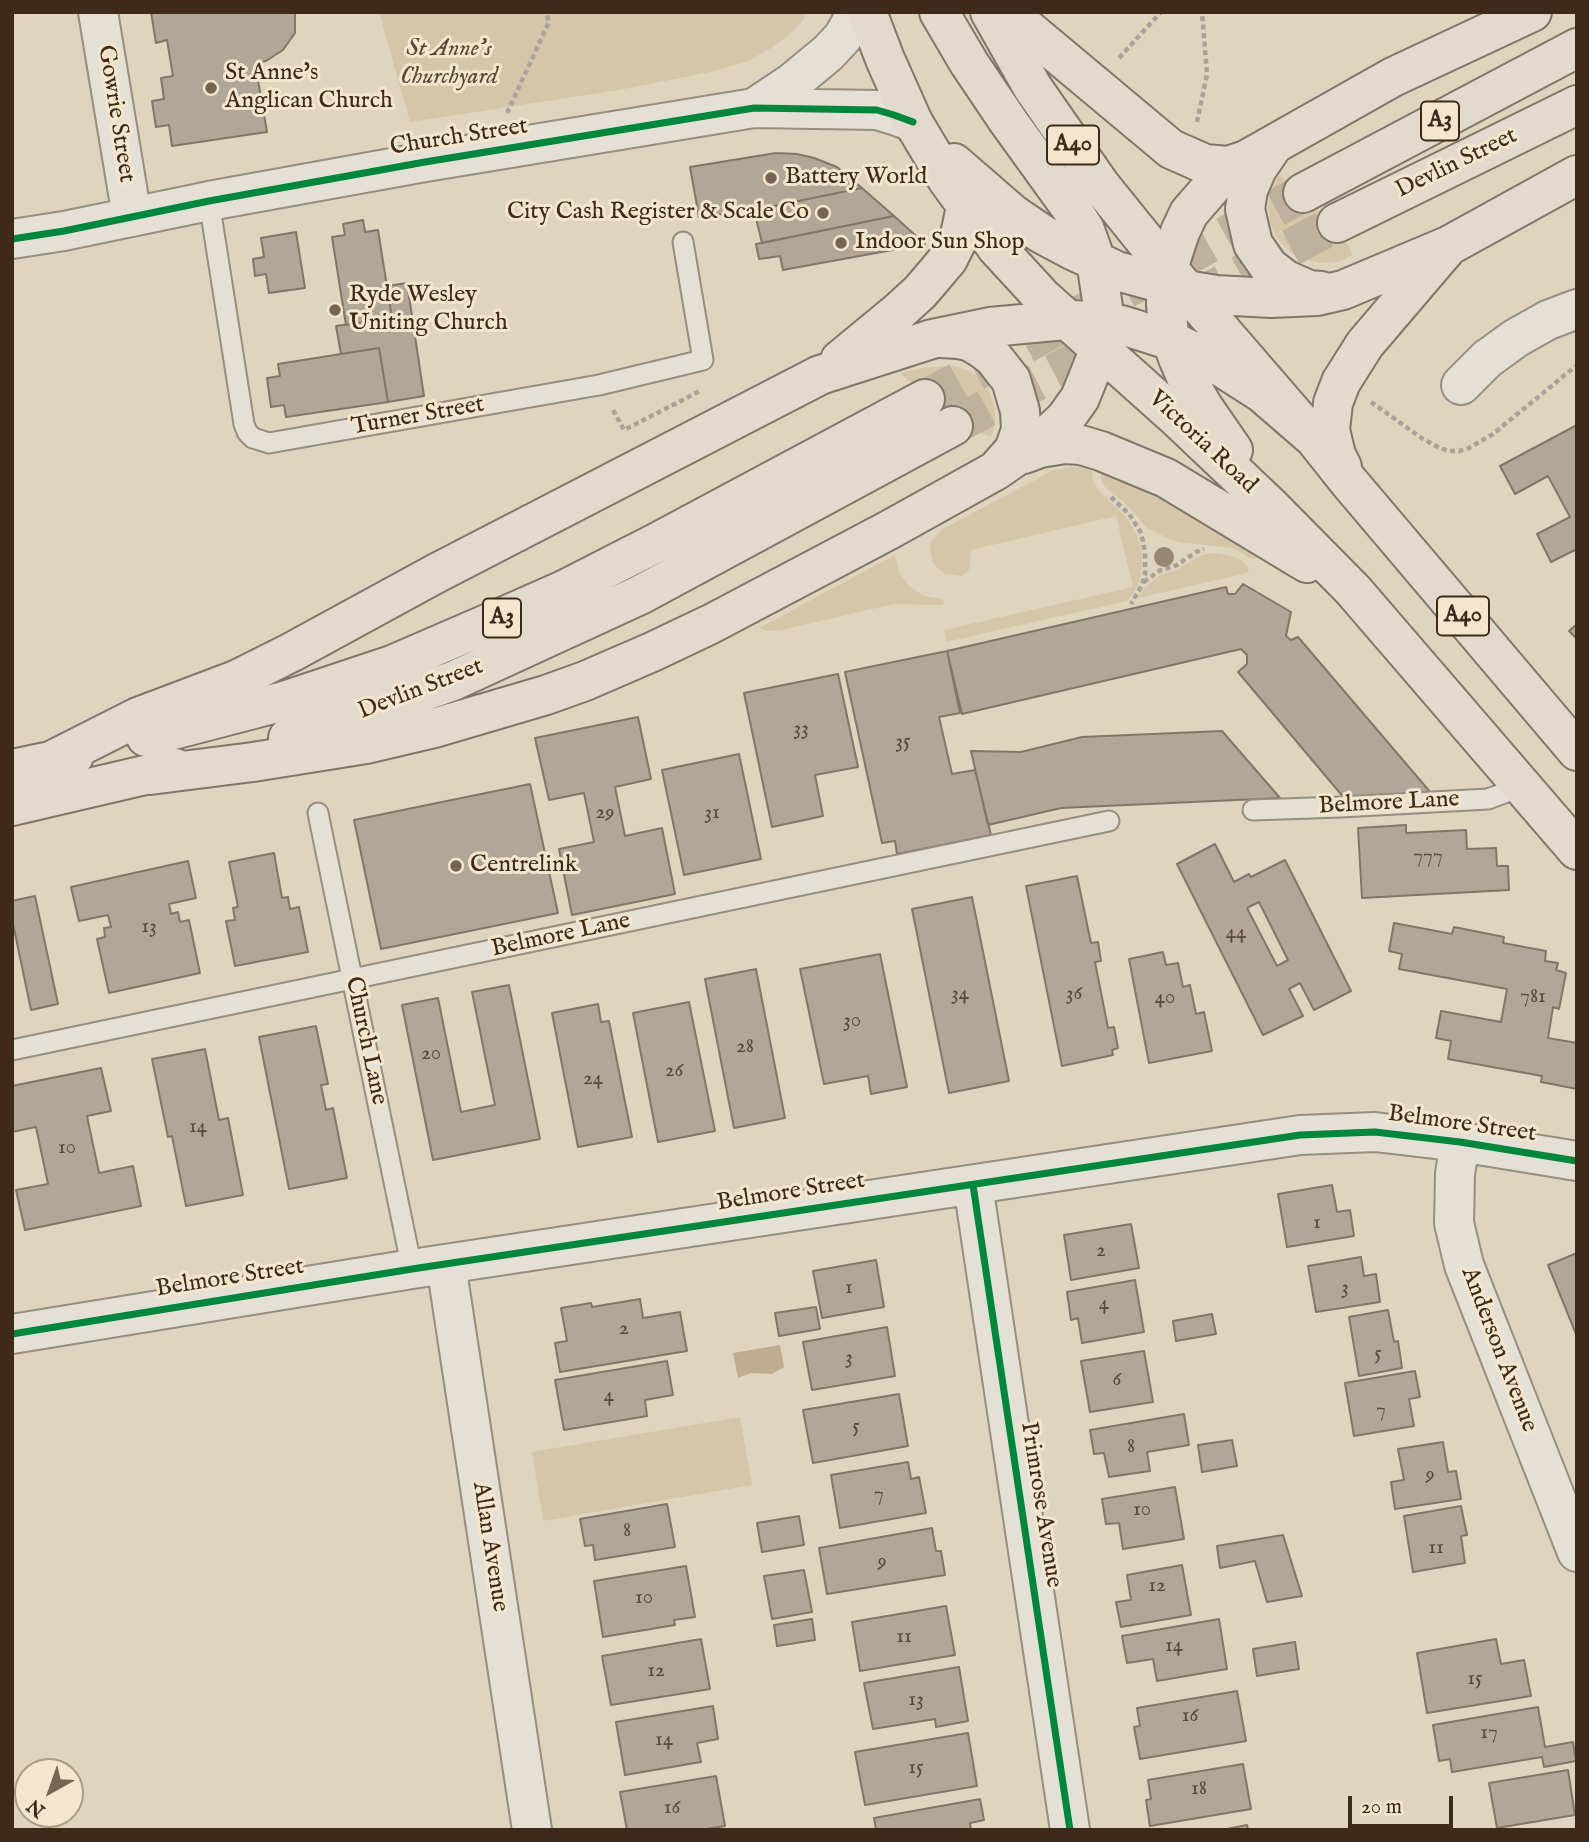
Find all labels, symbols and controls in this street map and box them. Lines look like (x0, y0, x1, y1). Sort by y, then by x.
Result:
park label: St Anne's Churchyard (400, 36, 498, 92)
street label: Gowrie Street (90, 43, 140, 185)
place label: St Anne's Anglican Church (225, 60, 393, 116)
marker: St Anne's Anglican Church (203, 80, 219, 96)
road number: A3 (1421, 102, 1459, 140)
street label: Church Street (388, 113, 530, 163)
street label: Devlin Street (1392, 122, 1522, 206)
road number: A40 (1047, 126, 1099, 164)
place label: Battery World (785, 164, 927, 192)
marker: Battery World (763, 170, 779, 186)
place label: City Cash Register & Scale Co (507, 199, 809, 227)
marker: City Cash Register & Scale Co (815, 205, 831, 221)
place label: Indoor Sun Shop (855, 229, 1024, 257)
marker: Indoor Sun Shop (833, 235, 849, 251)
place label: Ryde Wesley Uniting Church (349, 282, 508, 338)
marker: Ryde Wesley Uniting Church (327, 302, 343, 318)
street label: Victoria Road (1142, 385, 1262, 501)
street label: Turner Street (349, 391, 487, 443)
road number: A40 (1437, 596, 1489, 636)
road number: A3 (483, 598, 521, 638)
street label: Devlin Street (354, 653, 488, 727)
house number: 33 (793, 717, 809, 743)
house number: 35 (895, 730, 911, 756)
street label: Belmore Lane (1318, 786, 1460, 822)
house number: 29 (595, 801, 615, 827)
house number: 31 (704, 801, 720, 827)
house number: 777 (1413, 845, 1443, 871)
place label: Centrelink (470, 852, 578, 880)
marker: Centrelink (448, 858, 464, 874)
street label: Belmore Lane (489, 907, 633, 965)
house number: 13 (141, 915, 157, 941)
house number: 44 (1226, 921, 1246, 947)
street label: Church Lane (337, 974, 393, 1108)
house number: 34 (951, 982, 969, 1008)
house number: 36 (1066, 982, 1082, 1008)
house number: 781 (1520, 985, 1546, 1011)
house number: 40 (1155, 986, 1175, 1012)
house number: 30 (843, 1009, 861, 1035)
house number: 28 (736, 1035, 754, 1061)
house number: 20 (421, 1042, 441, 1068)
house number: 26 (665, 1059, 683, 1085)
house number: 24 (583, 1067, 603, 1093)
street label: Belmore Street (1386, 1100, 1538, 1150)
house number: 14 (189, 1115, 207, 1141)
house number: 10 (58, 1136, 76, 1162)
street label: Belmore Street (715, 1167, 867, 1219)
house number: 1 (1313, 1211, 1321, 1237)
house number: 2 (1096, 1239, 1106, 1265)
street label: Belmore Street (154, 1253, 306, 1305)
street label: Anderson Avenue (1453, 1263, 1543, 1437)
house number: 1 (845, 1276, 853, 1302)
house number: 3 (1341, 1276, 1349, 1302)
house number: 4 (1099, 1292, 1109, 1318)
house number: 2 (619, 1317, 629, 1343)
house number: 5 (1374, 1342, 1382, 1368)
house number: 3 (845, 1346, 853, 1372)
house number: 6 (1113, 1368, 1121, 1394)
house number: 4 (604, 1384, 614, 1410)
house number: 7 (1376, 1399, 1386, 1425)
house number: 5 (852, 1415, 860, 1441)
street label: Primrose Avenue (1013, 1420, 1067, 1590)
house number: 8 (1127, 1435, 1135, 1461)
house number: 9 (1425, 1463, 1435, 1489)
street label: Allan Avenue (465, 1480, 513, 1614)
house number: 7 (874, 1483, 884, 1509)
house number: 10 (1133, 1498, 1151, 1524)
house number: 8 (623, 1519, 631, 1545)
house number: 11 (1428, 1536, 1444, 1562)
house number: 9 (877, 1550, 887, 1576)
house number: 12 (1148, 1574, 1166, 1600)
house number: 10 (635, 1586, 653, 1612)
house number: 11 (896, 1625, 912, 1651)
house number: 14 (1165, 1634, 1183, 1660)
house number: 12 (647, 1659, 665, 1685)
house number: 15 (1467, 1667, 1483, 1693)
house number: 13 (908, 1688, 924, 1714)
house number: 16 (1182, 1704, 1198, 1730)
house number: 17 (1480, 1721, 1498, 1747)
house number: 14 (655, 1728, 673, 1754)
house number: 15 (908, 1756, 924, 1782)
north arrow (14, 1758, 84, 1828)
house number: 18 (1191, 1777, 1207, 1803)
scale bar (1351, 1783, 1456, 1827)
text: N (23, 1793, 51, 1822)
text: 20 m (1361, 1794, 1402, 1821)
house number: 16 (664, 1796, 680, 1822)

